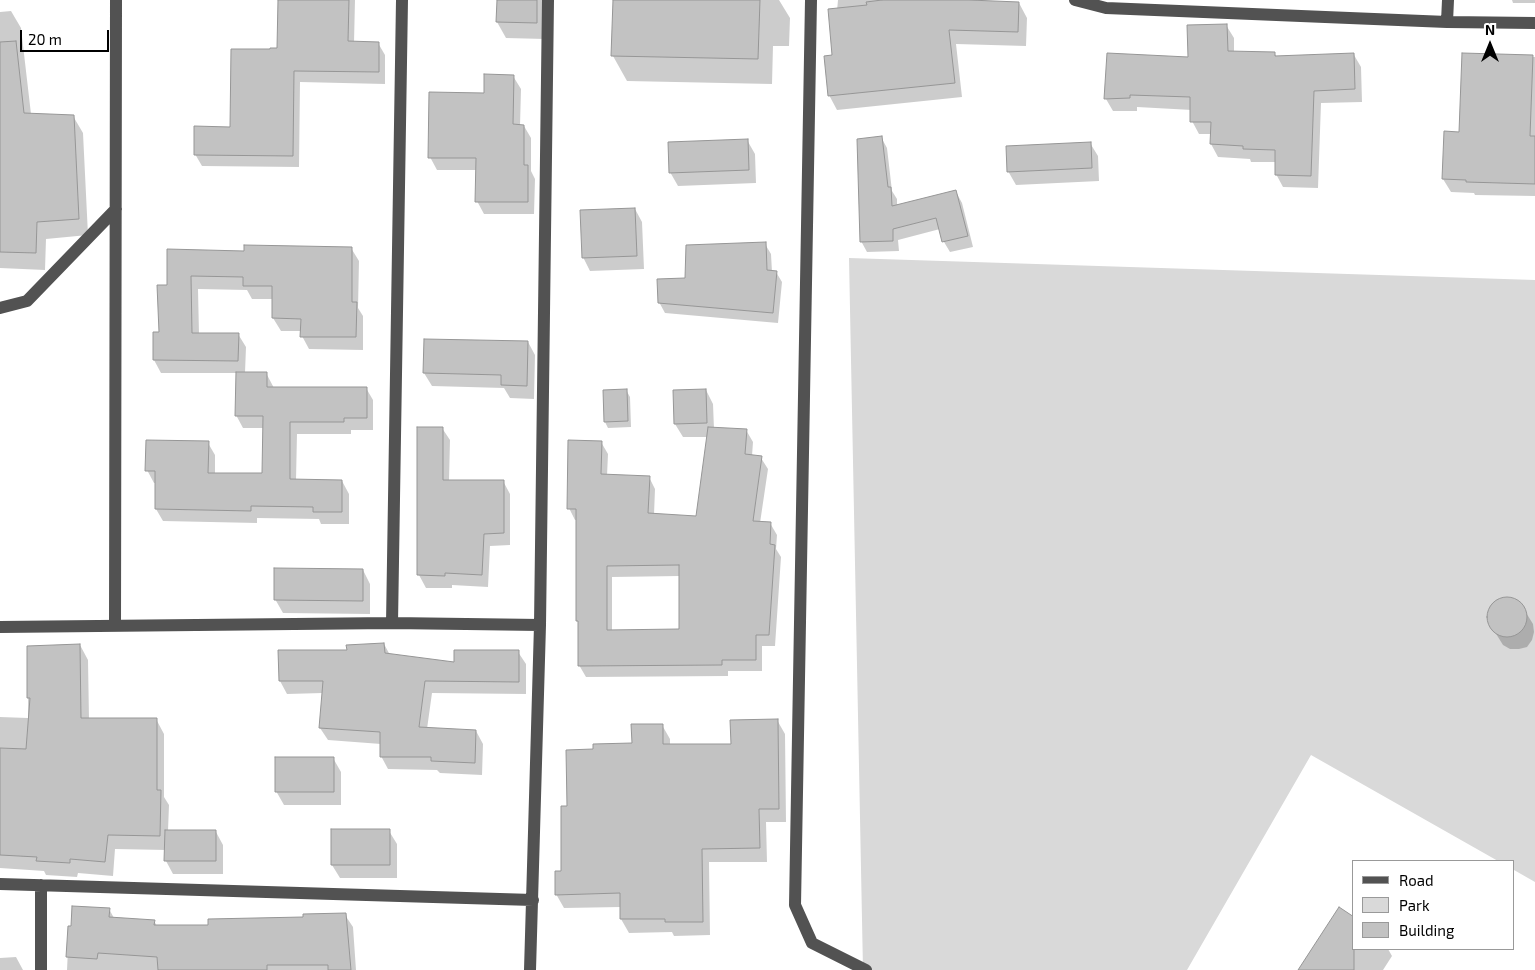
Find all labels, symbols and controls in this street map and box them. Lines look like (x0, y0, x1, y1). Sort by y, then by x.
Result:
scale bar (22, 20, 111, 52)
north arrow (1465, 20, 1515, 70)
text: N (1485, 21, 1495, 38)
text: 20 m (28, 30, 62, 48)
legend (1352, 860, 1515, 950)
text: Road (1399, 871, 1434, 889)
text: Park (1399, 896, 1430, 914)
text: Building (1399, 921, 1454, 939)

